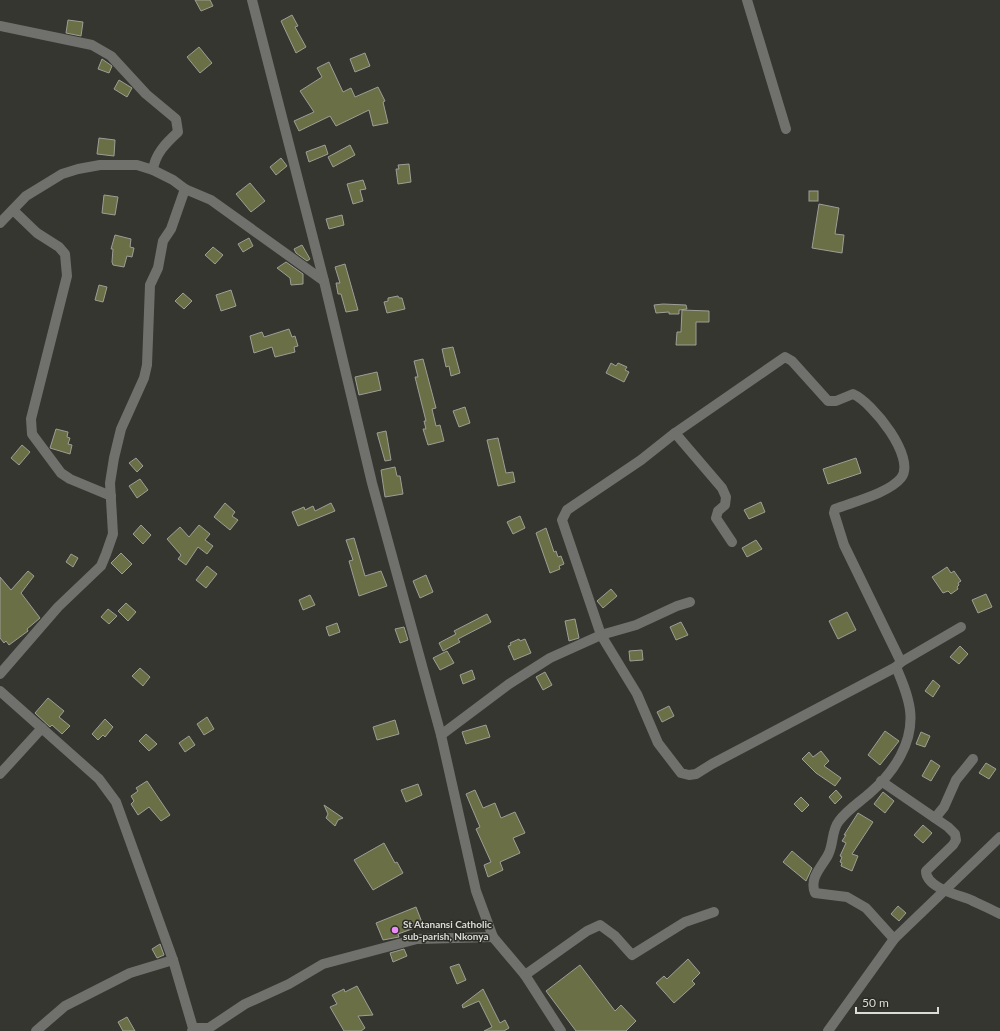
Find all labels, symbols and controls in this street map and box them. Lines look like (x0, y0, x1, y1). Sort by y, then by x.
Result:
place label: St Atanansi Catholic sub-parish, Nkonya (403, 918, 492, 942)
marker: St Atanansi Catholic sub-parish, Nkonya (390, 925, 400, 935)
scale bar (856, 989, 938, 1015)
text: 50 m (862, 995, 889, 1010)

